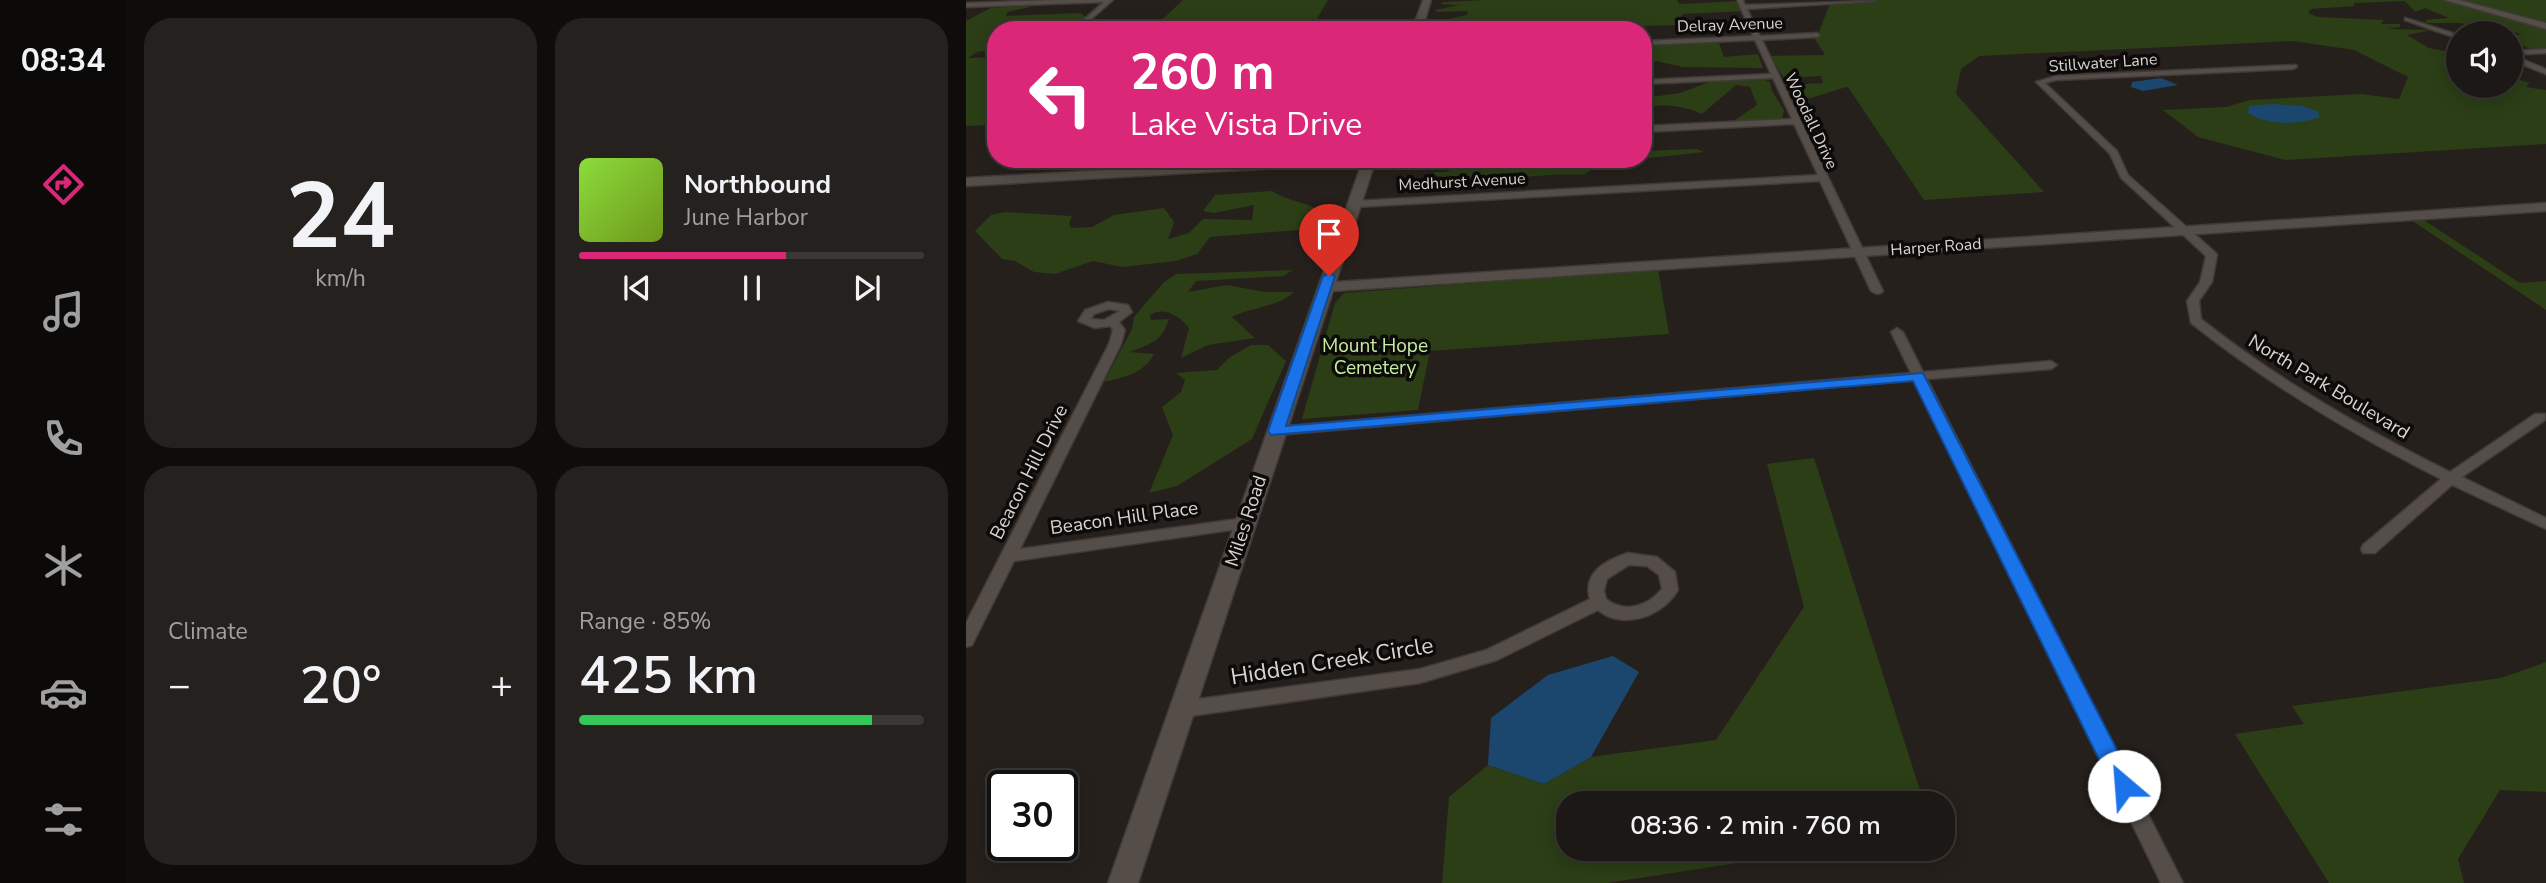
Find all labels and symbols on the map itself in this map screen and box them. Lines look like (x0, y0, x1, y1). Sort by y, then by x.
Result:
street label: Delray Avenue (1677, 12, 1783, 38)
street label: Stillwater Lane (2048, 48, 2158, 78)
street label: Woodall Drive (1779, 69, 1843, 173)
street label: Medhurst Avenue (1398, 168, 1526, 196)
pin (1299, 204, 1359, 276)
street label: Harper Road (1890, 233, 1982, 261)
street label: North Park Boulevard (2243, 328, 2415, 446)
park label: Mount Hope Cemetery (1322, 333, 1428, 381)
street label: Beacon Hill Drive (984, 400, 1074, 544)
street label: Miles Road (1219, 472, 1273, 570)
street label: Beacon Hill Place (1048, 495, 1200, 541)
street label: Hidden Creek Circle (1228, 630, 1436, 692)
position arrow (2087, 749, 2161, 823)
speed limit sign: 30 (987, 770, 1078, 861)

